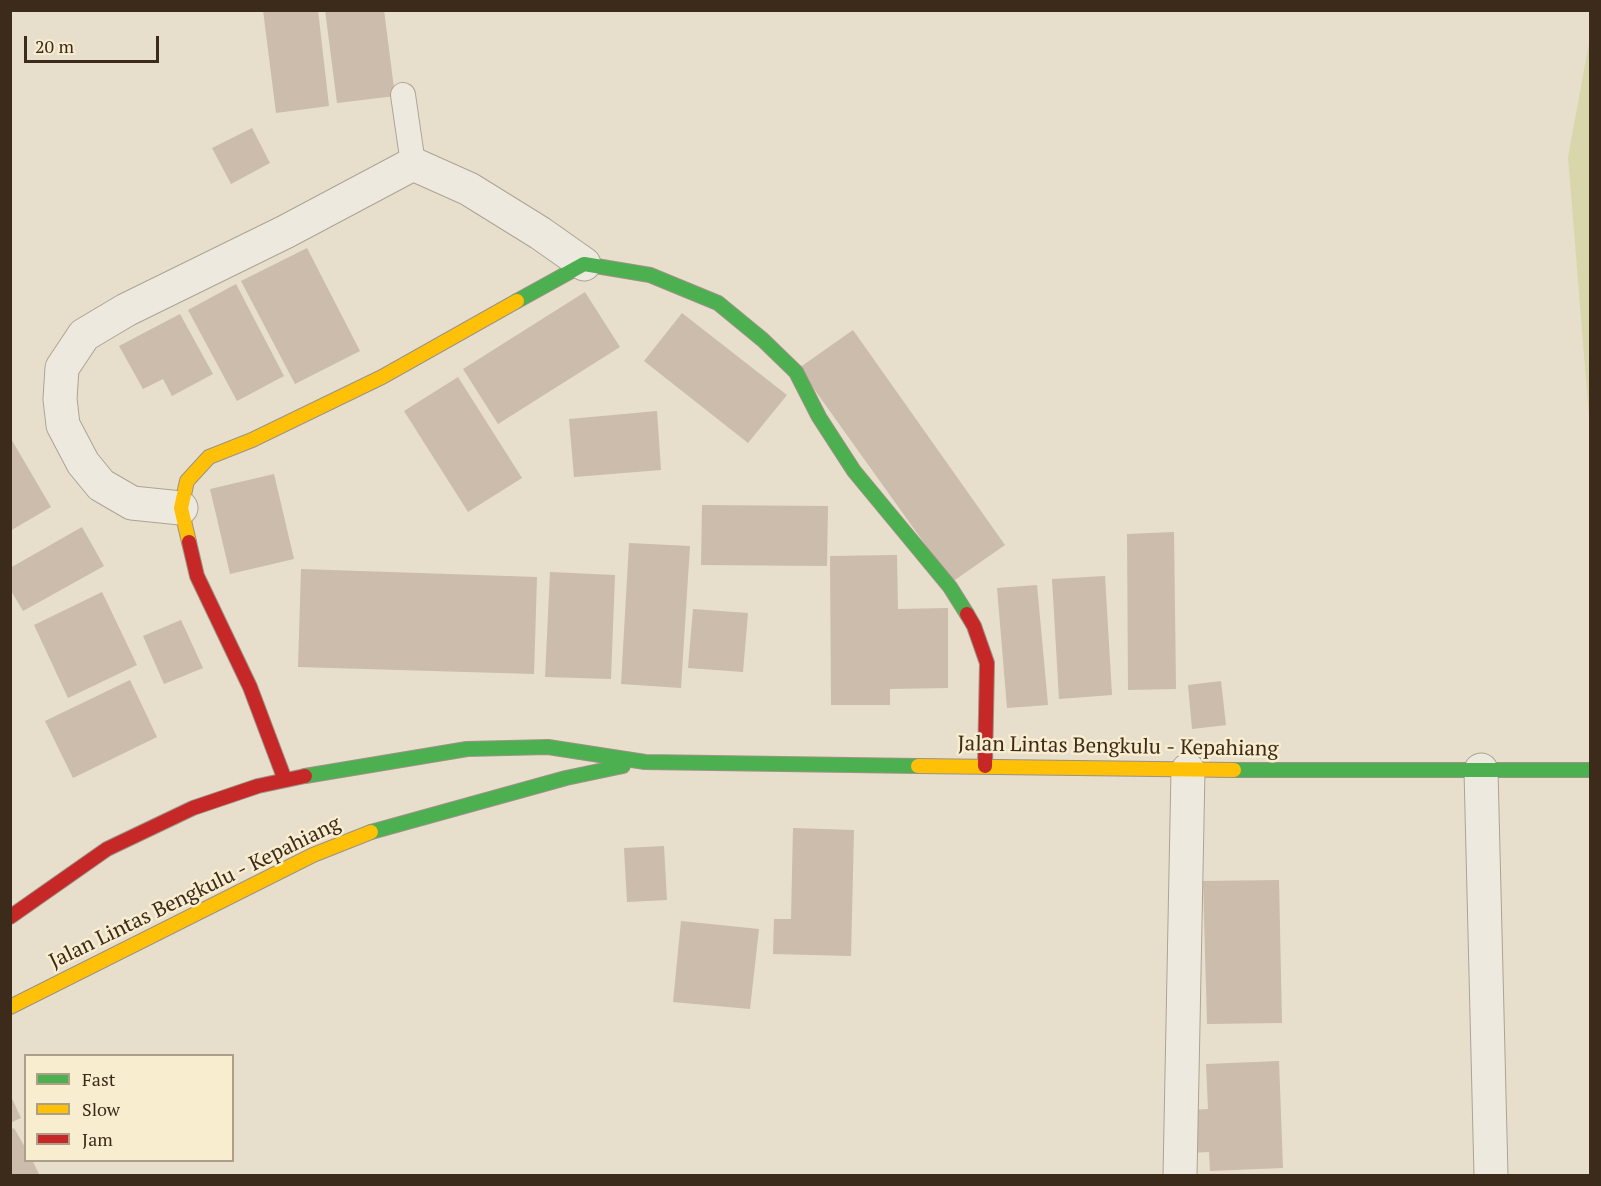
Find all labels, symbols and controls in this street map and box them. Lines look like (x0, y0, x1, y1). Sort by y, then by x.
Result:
scale bar (27, 24, 162, 62)
text: 20 m (35, 34, 74, 58)
street label: Jalan Lintas Bengkulu - Kepahiang (957, 732, 1279, 762)
street label: Jalan Lintas Bengkulu - Kepahiang (45, 811, 345, 975)
legend (24, 1054, 234, 1162)
text: Fast (82, 1067, 115, 1091)
text: Slow (82, 1097, 120, 1121)
text: Jam (82, 1127, 113, 1151)

